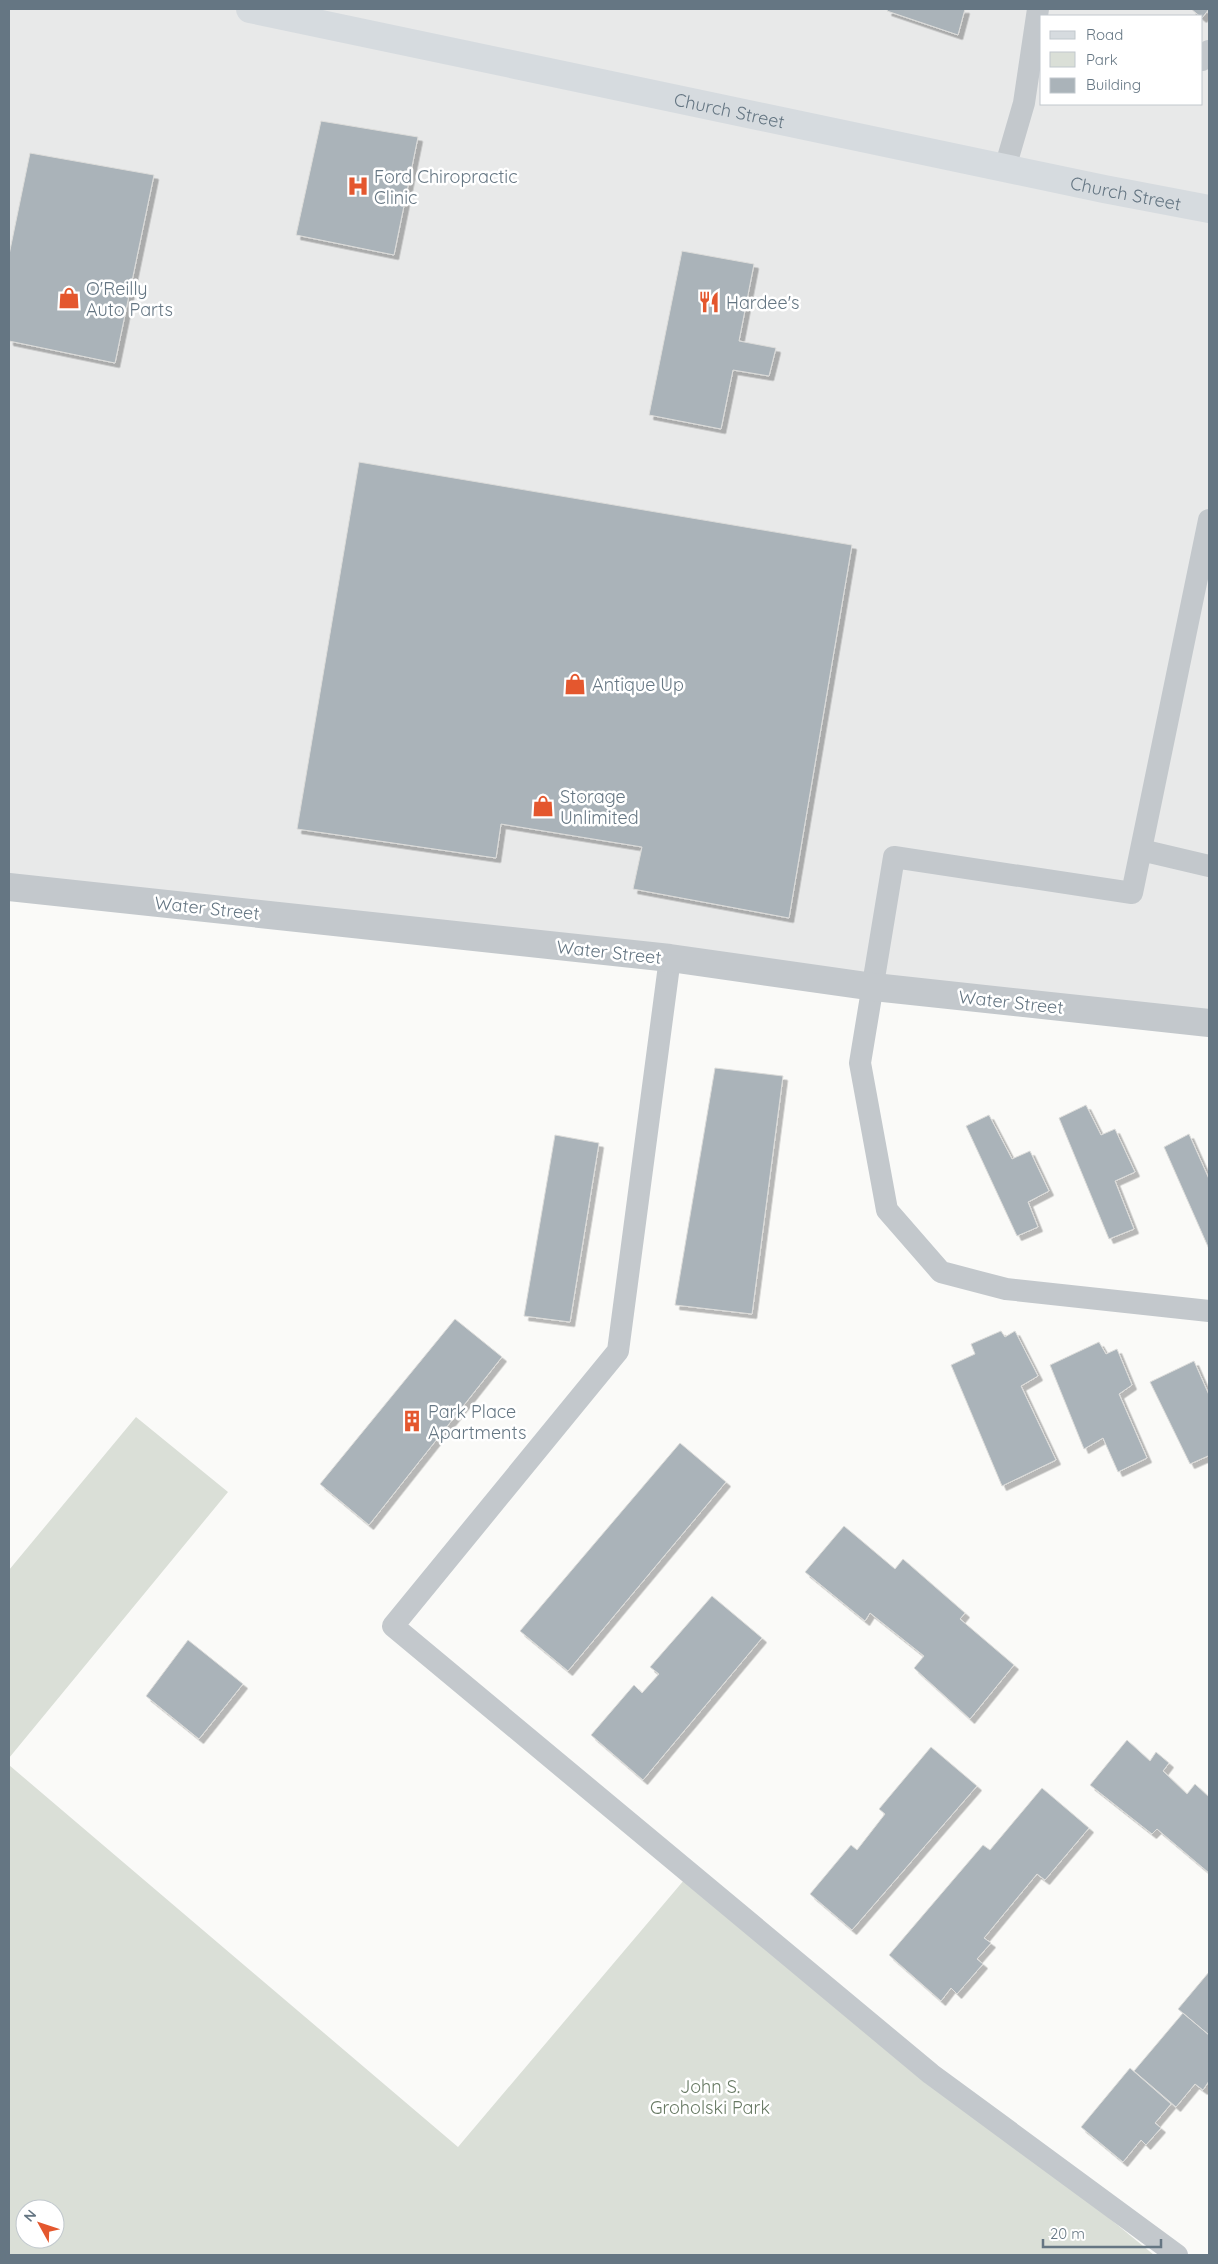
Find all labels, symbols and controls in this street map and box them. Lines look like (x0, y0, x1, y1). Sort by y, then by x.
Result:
legend (1040, 15, 1203, 105)
text: Road (1086, 25, 1123, 44)
text: Park (1086, 50, 1118, 69)
text: Building (1086, 75, 1141, 94)
street label: Church Street (672, 87, 787, 133)
place label: Ford Chiropractic Clinic (374, 165, 518, 209)
street label: Church Street (1068, 171, 1183, 215)
hospital icon: Ford Chiropractic Clinic (345, 173, 371, 199)
place label: O'Reilly Auto Parts (86, 277, 173, 321)
shop icon: O'Reilly Auto Parts (56, 285, 82, 311)
restaurant icon: Hardee's (696, 289, 722, 315)
place label: Hardee's (726, 291, 800, 314)
shop icon: Antique Up (562, 671, 588, 697)
place label: Antique Up (592, 673, 684, 696)
place label: Storage Unlimited (560, 785, 639, 829)
shop icon: Storage Unlimited (530, 793, 556, 819)
street label: Water Street (153, 891, 261, 925)
street label: Water Street (555, 935, 663, 969)
street label: Water Street (957, 985, 1065, 1019)
place label: Park Place Apartments (428, 1400, 526, 1444)
building icon: Park Place Apartments (399, 1408, 425, 1434)
park label: John S. Groholski Park (650, 2075, 770, 2119)
north arrow (15, 2199, 65, 2249)
text: N (20, 2206, 40, 2225)
scale bar (1043, 2216, 1160, 2248)
text: 20 m (1050, 2224, 1085, 2243)

